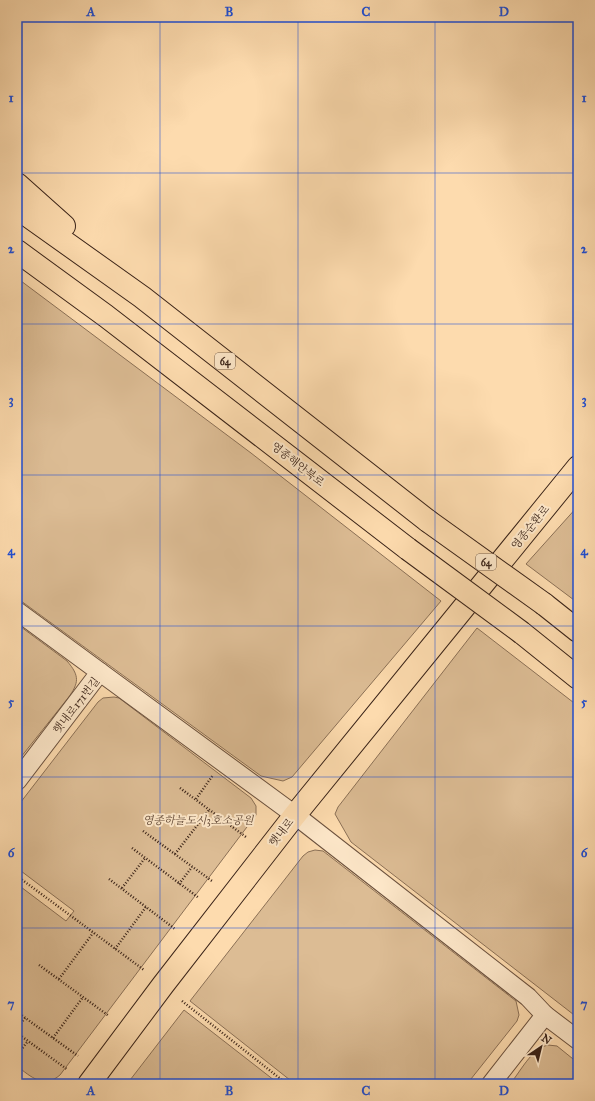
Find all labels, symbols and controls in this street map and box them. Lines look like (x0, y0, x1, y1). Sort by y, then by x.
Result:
text: A (86, 4, 96, 20)
text: B (225, 4, 234, 20)
text: C (362, 4, 371, 20)
text: D (499, 4, 509, 20)
text: 1 (8, 90, 14, 106)
text: 1 (581, 90, 587, 106)
text: 2 (8, 241, 15, 257)
text: 2 (581, 241, 588, 257)
road number: 64 (215, 353, 235, 369)
text: 3 (8, 392, 14, 408)
text: 3 (581, 392, 587, 408)
street label: 영종해안북로 (269, 440, 327, 489)
street label: 영종순환로 (509, 502, 552, 552)
text: 4 (7, 543, 15, 559)
text: 4 (580, 543, 588, 559)
road number: 64 (476, 554, 496, 570)
street label: 햇내로171번길 (50, 675, 102, 736)
text: 5 (8, 694, 15, 710)
text: 5 (581, 694, 588, 710)
park label: 영종하늘도시3호소공원 (143, 814, 255, 827)
street label: 햇내로 (266, 815, 297, 849)
text: 6 (8, 845, 16, 861)
text: 6 (581, 845, 589, 861)
text: 7 (8, 996, 15, 1012)
text: 7 (581, 996, 588, 1012)
north arrow (521, 1027, 561, 1067)
text: N (539, 1031, 555, 1048)
text: A (86, 1083, 96, 1099)
text: B (225, 1083, 234, 1099)
text: C (362, 1083, 371, 1099)
text: D (499, 1083, 509, 1099)

